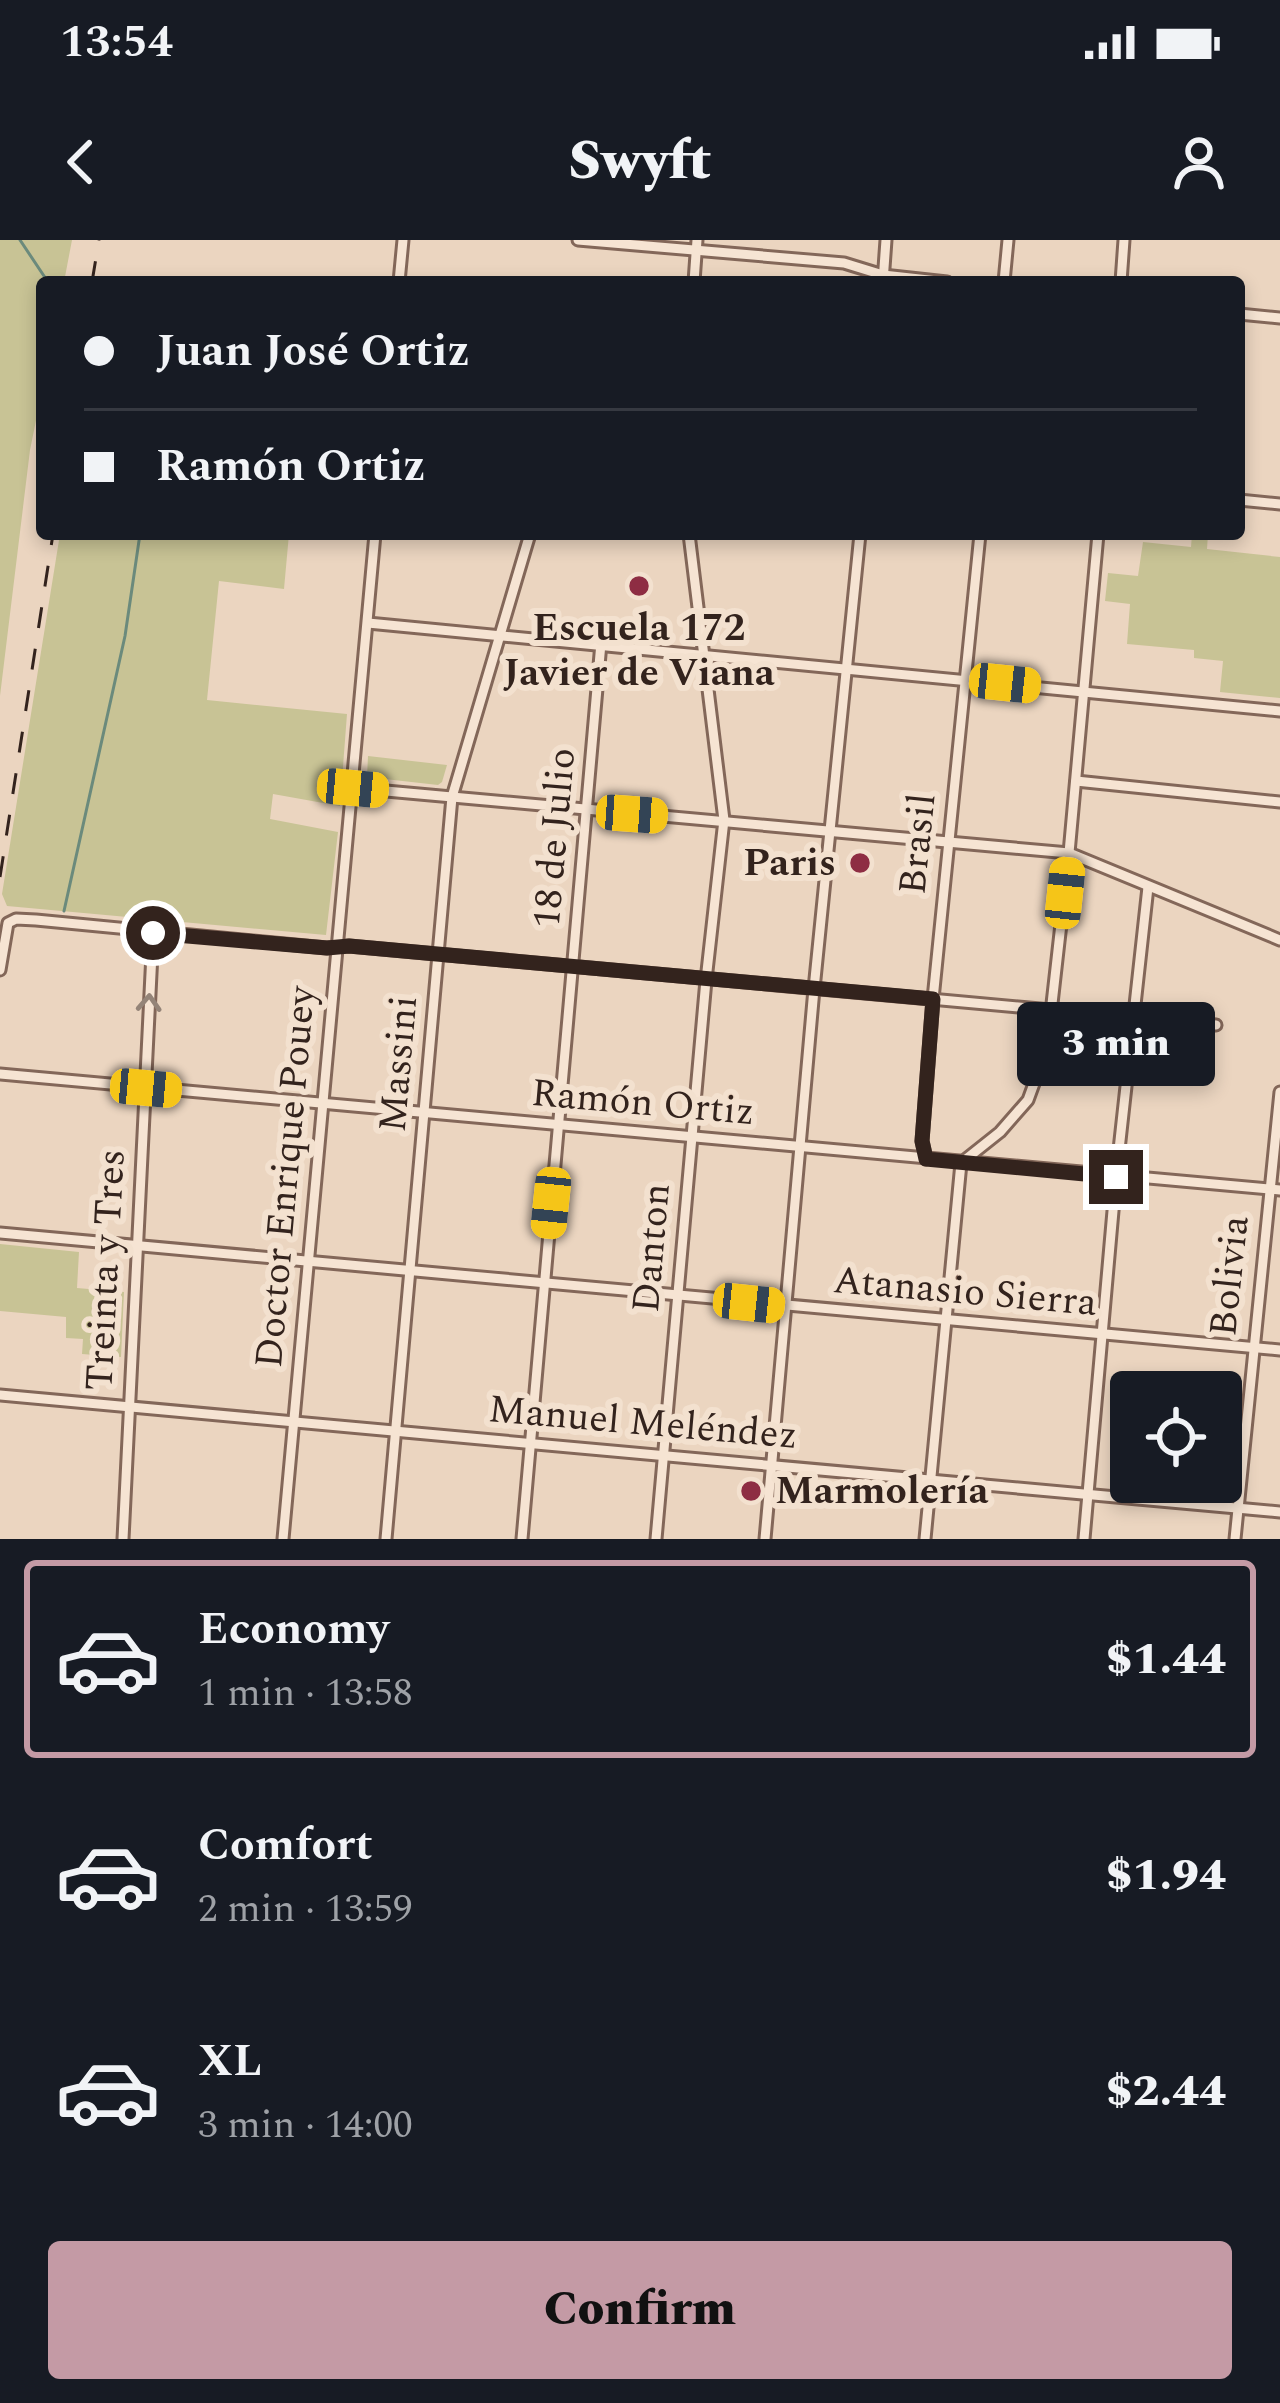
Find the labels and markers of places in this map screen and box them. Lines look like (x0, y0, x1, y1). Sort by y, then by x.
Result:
marker: Escuela 172 Javier de Viana (626, 573, 652, 599)
place label: Escuela 172 Javier de Viana (503, 599, 775, 703)
place label: Paris (743, 834, 836, 893)
marker: Paris (847, 850, 873, 876)
place label: Marmolería (775, 1462, 989, 1521)
marker: Marmolería (738, 1478, 764, 1504)

